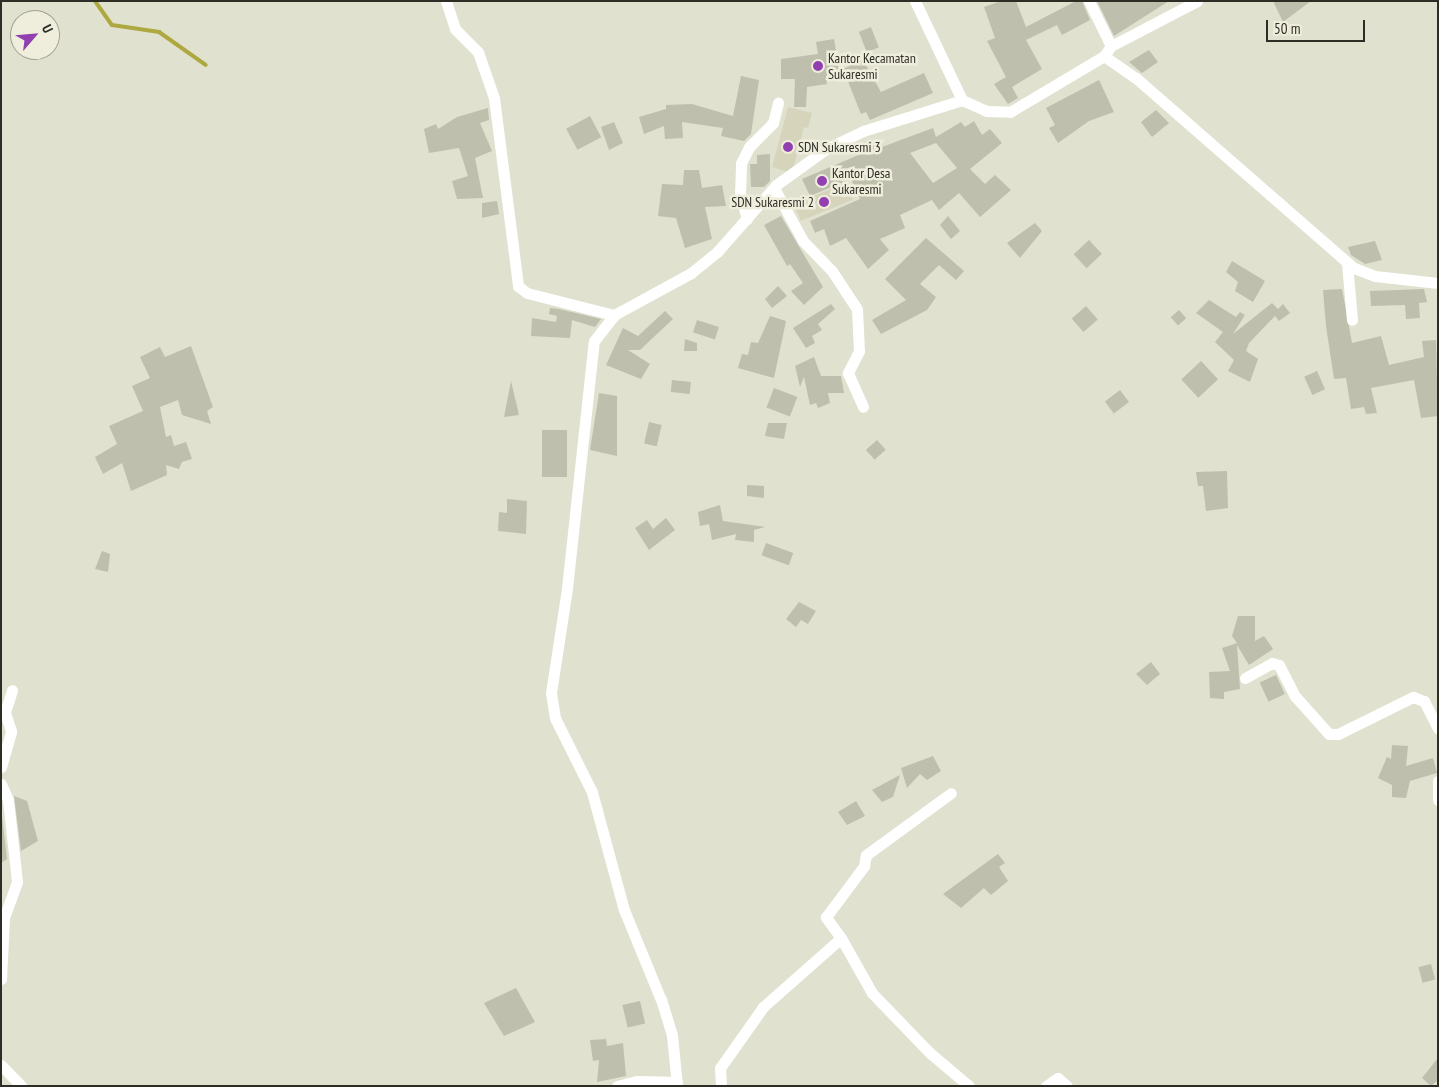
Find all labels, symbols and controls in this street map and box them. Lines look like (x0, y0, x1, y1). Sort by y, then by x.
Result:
north arrow (10, 10, 60, 60)
scale bar (1269, 10, 1368, 42)
text: 50 m (1274, 19, 1300, 38)
text: U (38, 21, 57, 36)
place label: Kantor Kecamatan Sukaresmi (828, 50, 916, 82)
marker: Kantor Kecamatan Sukaresmi (812, 60, 824, 72)
place label: SDN Sukaresmi 3 (798, 139, 881, 155)
marker: SDN Sukaresmi 3 (782, 141, 794, 153)
place label: Kantor Desa Sukaresmi (832, 165, 890, 198)
marker: Kantor Desa Sukaresmi (816, 175, 828, 187)
place label: SDN Sukaresmi 2 (731, 194, 814, 210)
marker: SDN Sukaresmi 2 (818, 196, 830, 208)

